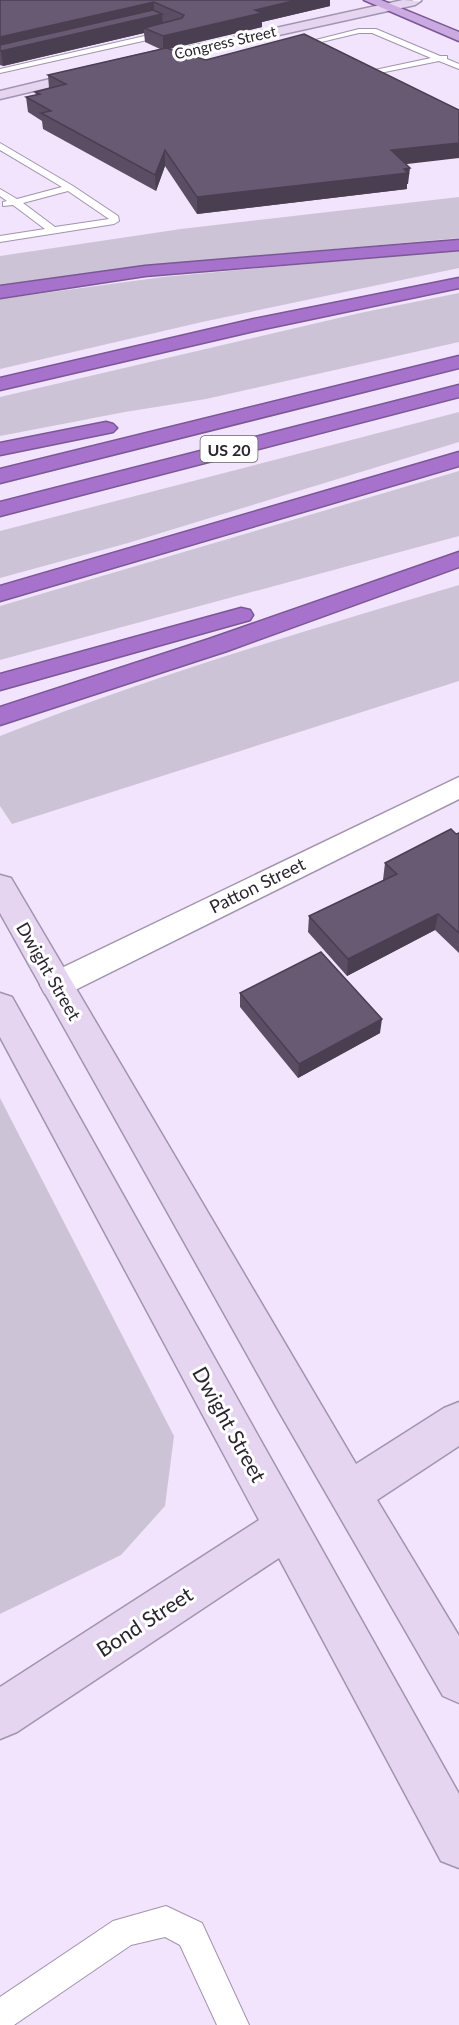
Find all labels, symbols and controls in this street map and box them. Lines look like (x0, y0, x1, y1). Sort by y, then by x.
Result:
street label: Congress Street (172, 21, 278, 62)
road number: US 20 (200, 436, 258, 462)
street label: Patton Street (206, 852, 309, 918)
street label: Dwight Street (12, 918, 86, 1025)
street label: Dwight Street (188, 1362, 272, 1487)
street label: Bond Street (91, 1580, 197, 1661)

